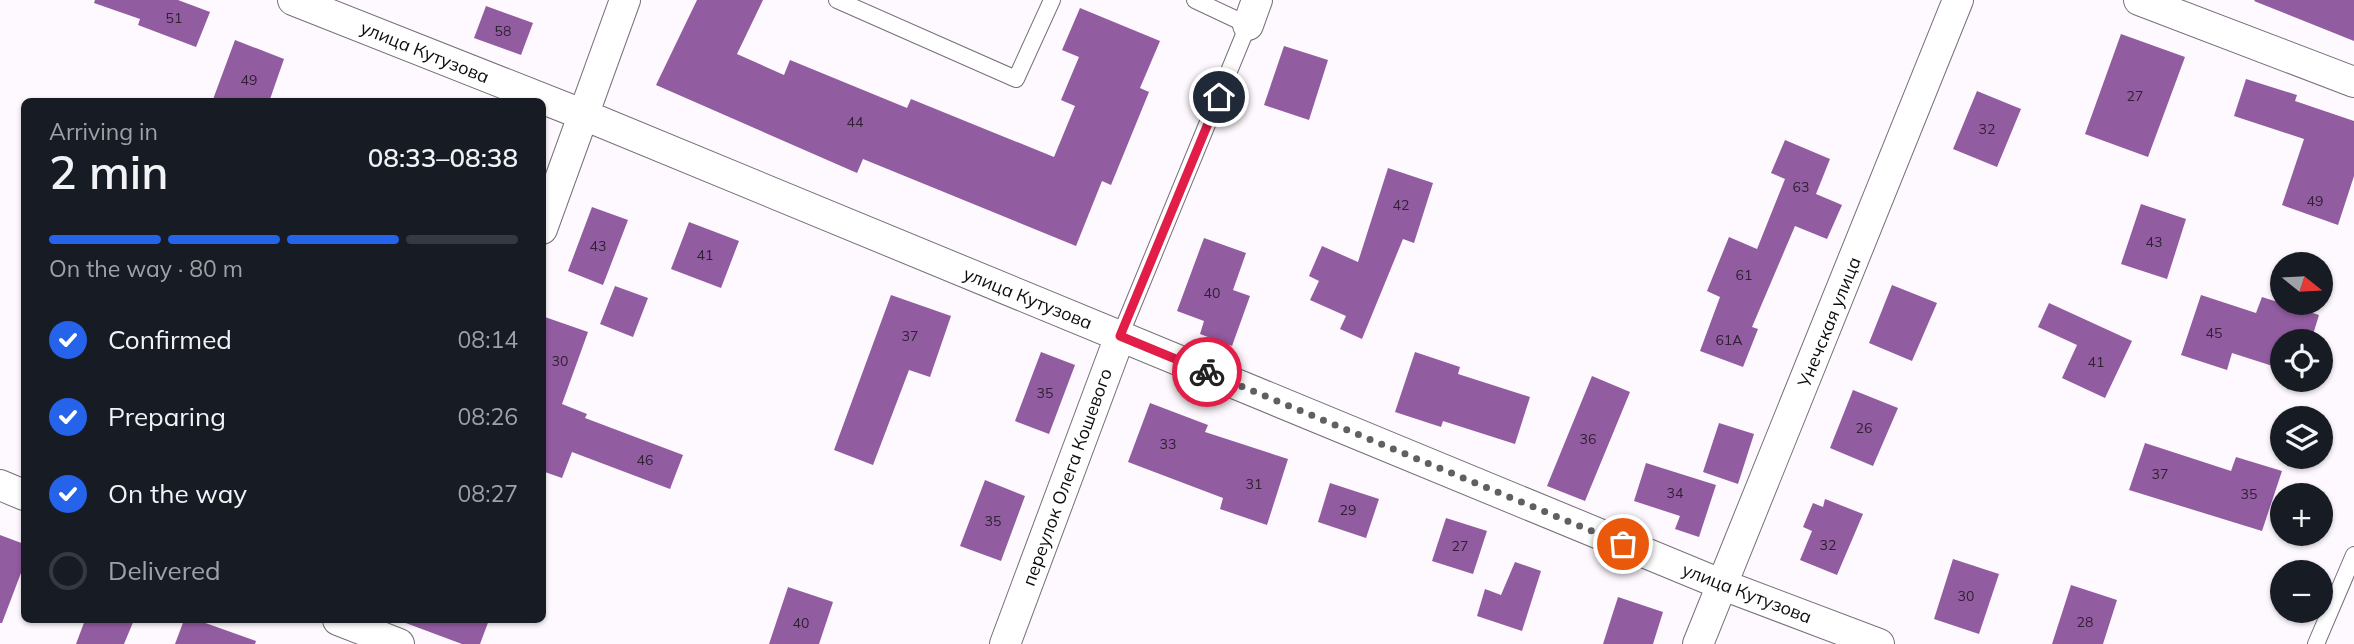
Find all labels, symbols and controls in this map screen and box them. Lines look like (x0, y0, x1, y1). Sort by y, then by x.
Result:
house number: 51 (166, 9, 182, 27)
street label: улица Кутузова (357, 16, 493, 88)
house number: 58 (495, 22, 511, 40)
pin (1189, 67, 1249, 127)
house number: 49 (241, 71, 257, 89)
icon: home (1200, 78, 1238, 116)
house number: 27 (2127, 87, 2143, 105)
house number: 44 (847, 113, 864, 131)
text: Arriving in (49, 117, 158, 146)
house number: 32 (1979, 120, 1995, 138)
text: 08:33–08:38 (368, 141, 518, 174)
text: 2 min (49, 143, 168, 201)
house number: 63 (1793, 178, 1809, 196)
house number: 49 (2307, 192, 2323, 210)
house number: 42 (1393, 196, 1409, 214)
house number: 43 (2146, 233, 2162, 251)
house number: 43 (590, 237, 606, 255)
house number: 41 (697, 246, 713, 264)
north arrow (2270, 252, 2333, 315)
map controls (2270, 252, 2333, 623)
street label: Унечская улица (1792, 253, 1866, 392)
text: On the way · 80 m (49, 254, 243, 283)
street label: улица Кутузова (960, 262, 1096, 334)
house number: 61 (1736, 266, 1752, 284)
house number: 40 (1204, 284, 1220, 302)
icon: check (49, 321, 87, 359)
text: Confirmed (108, 323, 232, 356)
house number: 45 (2206, 324, 2222, 342)
text: 08:14 (458, 325, 518, 354)
house number: 37 (902, 327, 918, 345)
button: locate (2270, 329, 2333, 392)
house number: 61А (1715, 331, 1743, 349)
courier (1172, 337, 1242, 407)
house number: 30 (552, 352, 568, 370)
icon: bike (1188, 353, 1226, 391)
house number: 41 (2088, 353, 2104, 371)
street label: переулок Олега Кошевого (1017, 365, 1117, 589)
house number: 35 (1037, 384, 1053, 402)
icon: check (49, 398, 87, 436)
text: Preparing (108, 400, 226, 433)
text: 08:26 (458, 402, 518, 431)
button: layers (2270, 406, 2333, 469)
house number: 26 (1856, 419, 1872, 437)
house number: 36 (1580, 430, 1596, 448)
house number: 33 (1160, 435, 1176, 453)
house number: 46 (637, 451, 653, 469)
house number: 37 (2152, 465, 2168, 483)
icon: check (49, 475, 87, 513)
house number: 31 (1246, 475, 1262, 493)
text: On the way (108, 477, 247, 510)
text: 08:27 (458, 479, 518, 508)
button: + (2270, 483, 2333, 546)
house number: 34 (1667, 484, 1684, 502)
house number: 35 (2241, 485, 2257, 503)
house number: 29 (1340, 501, 1356, 519)
house number: 35 (985, 512, 1001, 530)
pin (1593, 514, 1653, 574)
icon: bag (1604, 525, 1642, 563)
house number: 32 (1820, 536, 1836, 554)
house number: 27 (1452, 537, 1468, 555)
text: Delivered (108, 554, 221, 587)
street label: улица Кутузова (1679, 558, 1815, 628)
button: − (2270, 560, 2333, 623)
house number: 30 (1958, 587, 1974, 605)
house number: 28 (2077, 613, 2093, 631)
house number: 40 (793, 614, 809, 632)

